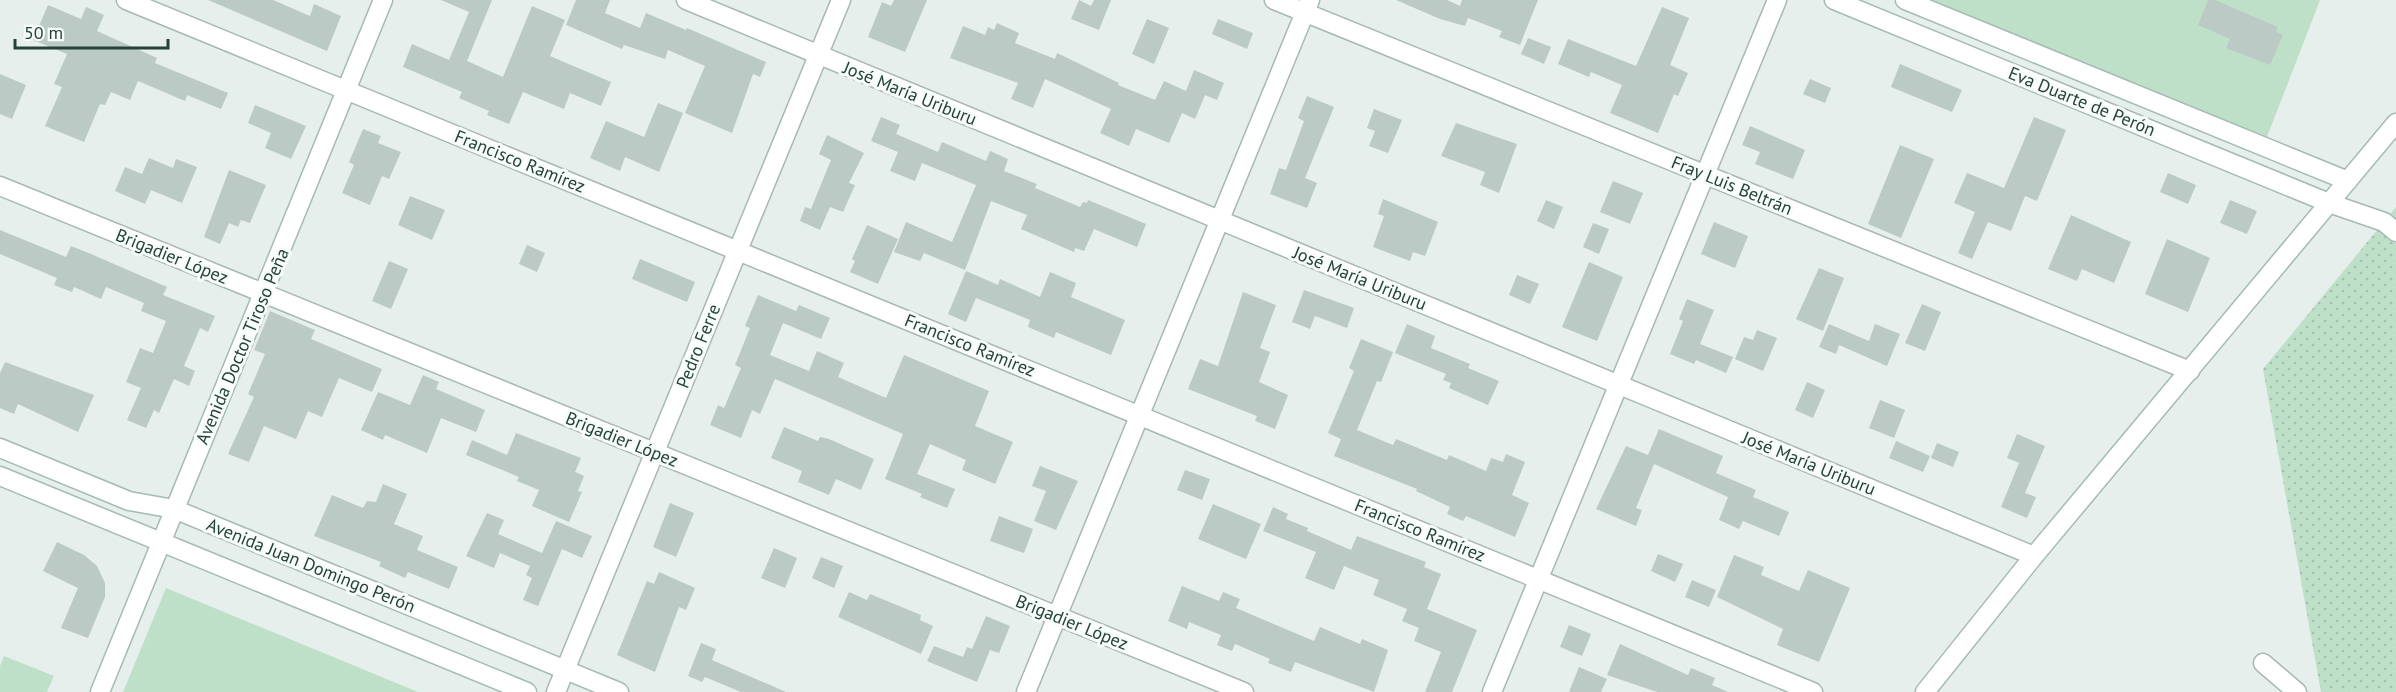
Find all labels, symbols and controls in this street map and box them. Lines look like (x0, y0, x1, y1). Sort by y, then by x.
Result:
scale bar (15, 12, 168, 50)
text: 50 m (24, 21, 63, 44)
street label: José María Uriburu (839, 55, 980, 130)
street label: Eva Duarte de Perón (2005, 61, 2159, 141)
street label: Francisco Ramírez (451, 124, 589, 198)
street label: Fray Luis Beltrán (1668, 150, 1796, 220)
street label: Brigadier López (112, 223, 232, 289)
street label: José María Uriburu (1289, 240, 1430, 315)
street label: Avenida Doctor Tiroso Peña (190, 244, 294, 448)
street label: Pedro Ferre (671, 301, 725, 391)
street label: Francisco Ramírez (901, 308, 1039, 382)
street label: Brigadier López (562, 406, 682, 472)
street label: José María Uriburu (1738, 425, 1879, 500)
street label: Francisco Ramírez (1351, 493, 1489, 567)
street label: Avenida Juan Domingo Perón (203, 513, 419, 617)
street label: Brigadier López (1012, 589, 1132, 655)

